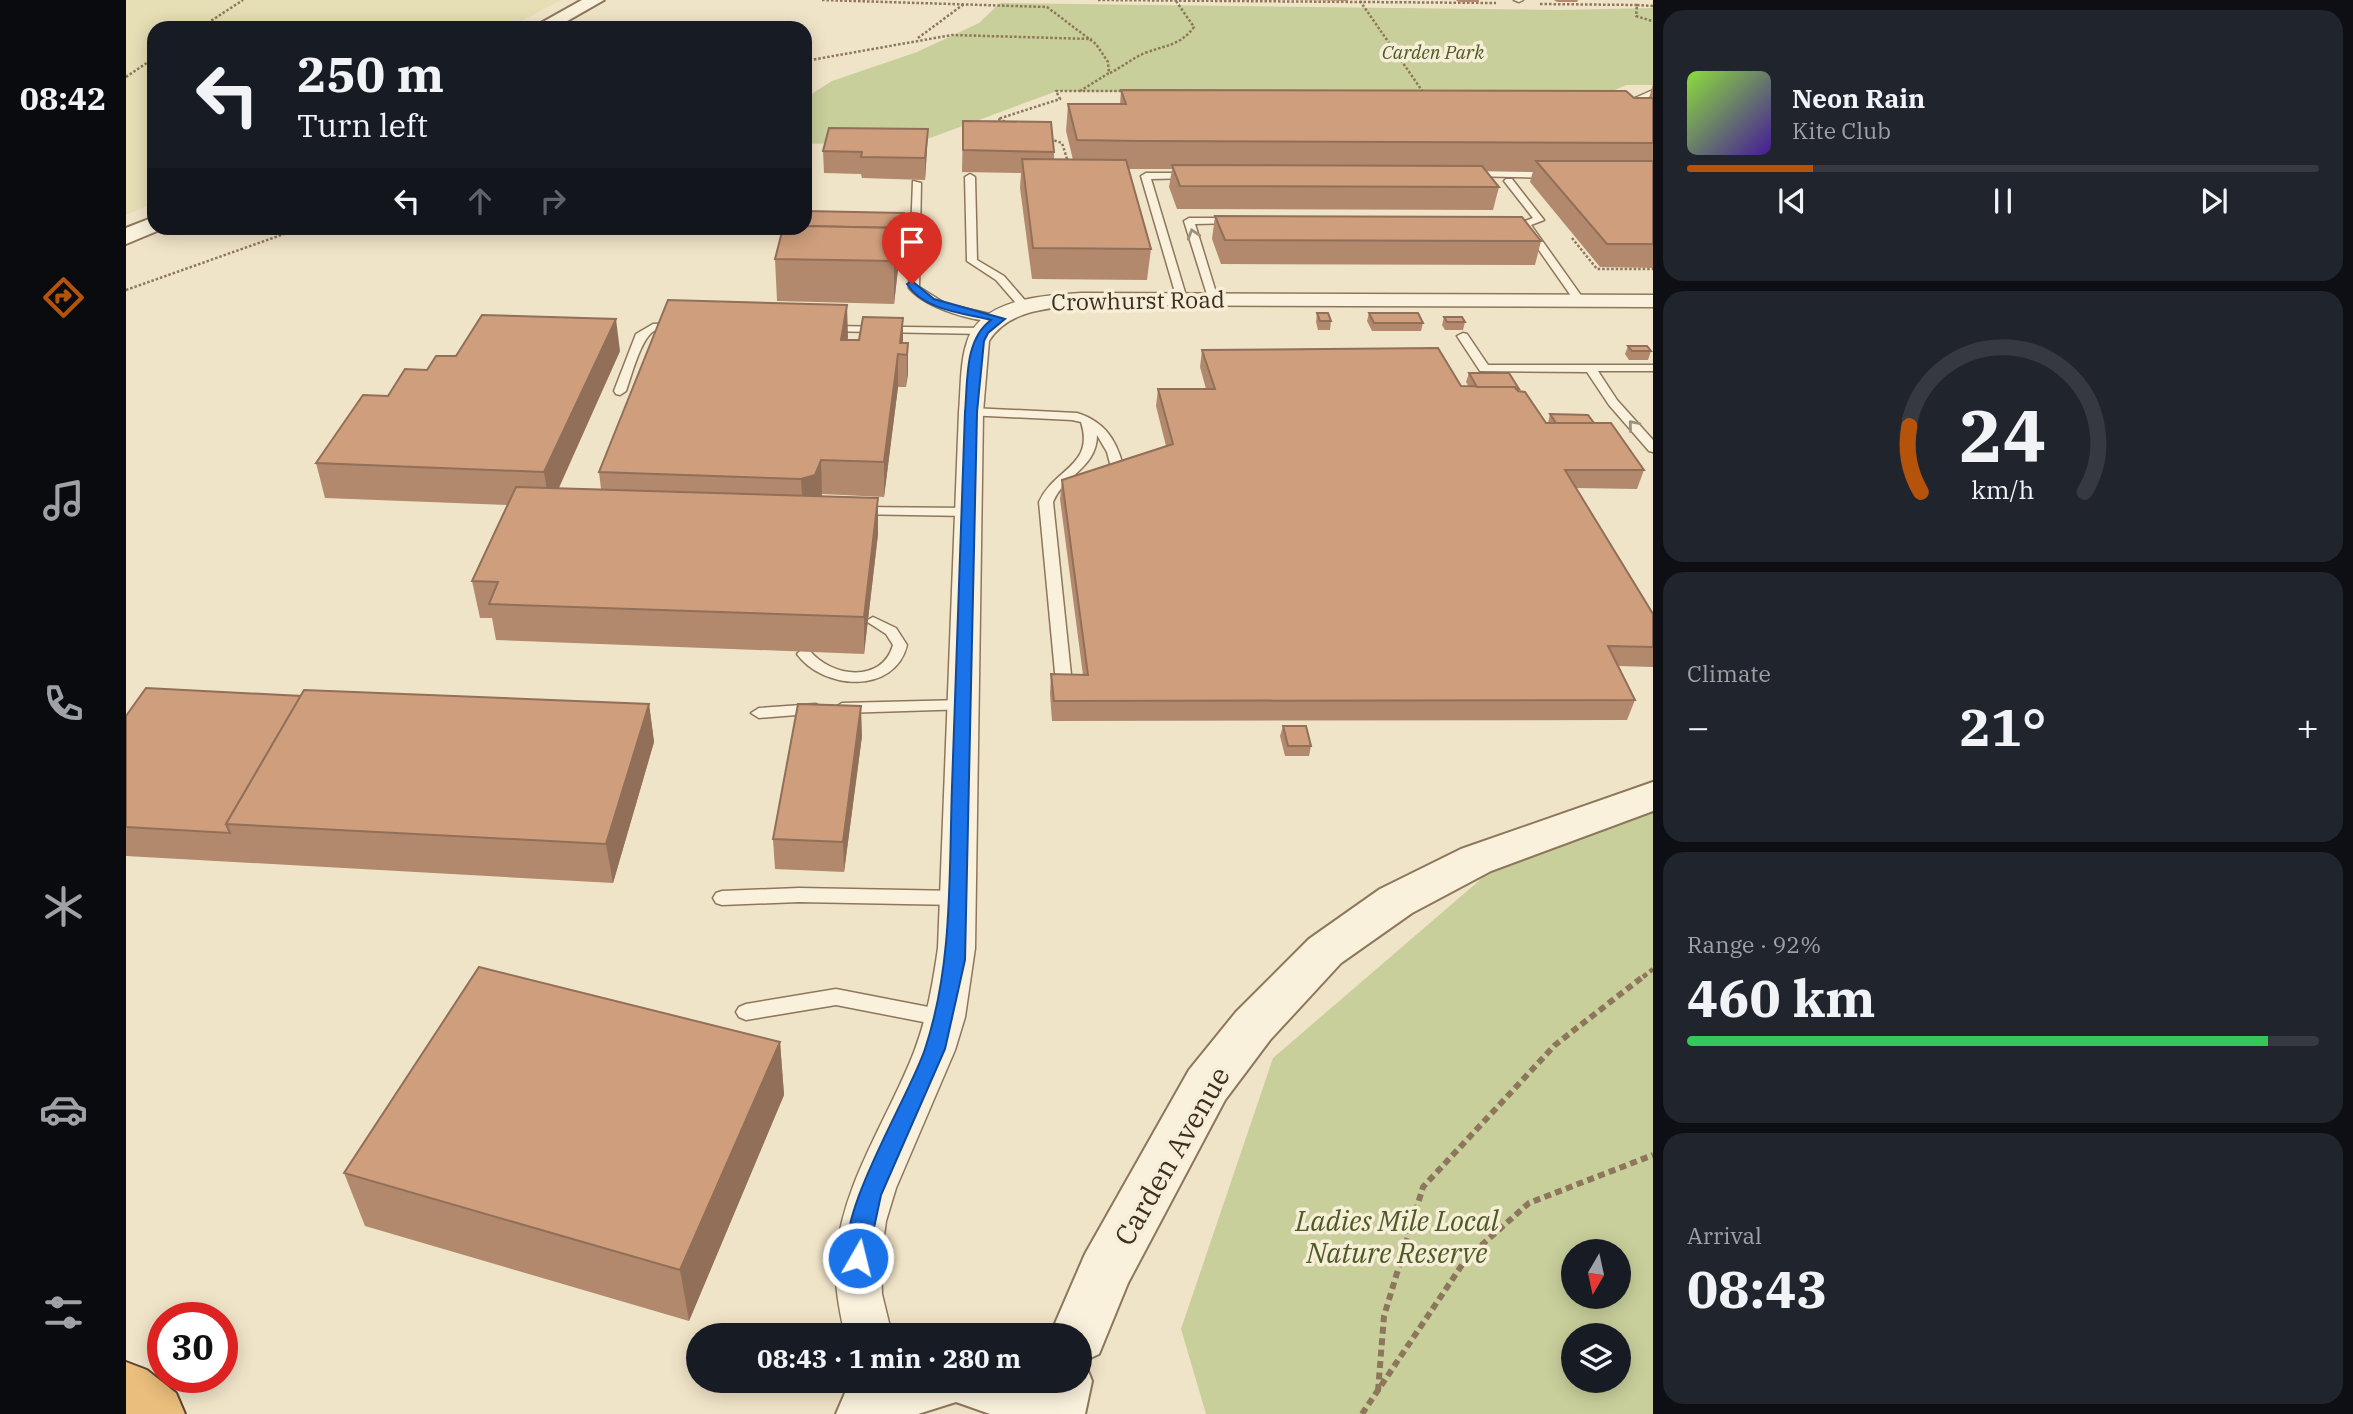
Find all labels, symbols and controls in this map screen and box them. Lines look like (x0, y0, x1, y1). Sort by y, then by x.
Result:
park label: Carden Park (1382, 40, 1485, 64)
text: 250 m (297, 42, 444, 105)
icon: left (182, 49, 273, 140)
text: 08:42 (20, 77, 106, 119)
text: Neon Rain (1792, 81, 1925, 115)
text: Turn left (297, 104, 428, 146)
text: Kite Club (1792, 115, 1891, 145)
icon: left (388, 182, 426, 220)
icon: ahead (461, 182, 499, 220)
icon: right (534, 182, 572, 220)
icon: previous (1773, 182, 1811, 220)
icon: pause (1984, 182, 2022, 220)
icon: next (2195, 182, 2233, 220)
pin (882, 212, 942, 284)
icon: arrive (893, 223, 931, 261)
one-way arrow (1187, 228, 1202, 240)
icon: directions (39, 273, 88, 322)
street label: Crowhurst Road (1051, 283, 1225, 317)
text: 24 (1959, 388, 2047, 483)
one-way arrow (1629, 420, 1641, 433)
text: km/h (1971, 473, 2035, 506)
icon: music (39, 476, 88, 525)
text: Climate (1687, 658, 1771, 688)
icon: phone (39, 679, 88, 728)
text: 21° (1960, 693, 2046, 760)
text: − (1687, 702, 1710, 751)
text: + (2296, 702, 2319, 751)
icon: climate (39, 882, 88, 931)
text: Range · 92% (1687, 929, 1821, 959)
text: 460 km (1687, 964, 1876, 1031)
street label: Carden Avenue (1105, 1060, 1238, 1252)
icon: car (39, 1085, 88, 1134)
park label: Ladies Mile Local Nature Reserve (1294, 1202, 1500, 1271)
text: Arrival (1687, 1220, 1762, 1250)
position arrow (821, 1221, 895, 1295)
north arrow (1561, 1239, 1631, 1309)
map controls (1561, 1239, 1631, 1393)
text: 08:43 (1687, 1255, 1828, 1322)
icon: filters (39, 1288, 88, 1337)
speed limit sign: 30 (147, 1302, 238, 1393)
button: layers (1561, 1323, 1631, 1393)
text: 08:43 · 1 min · 280 m (757, 1341, 1021, 1375)

